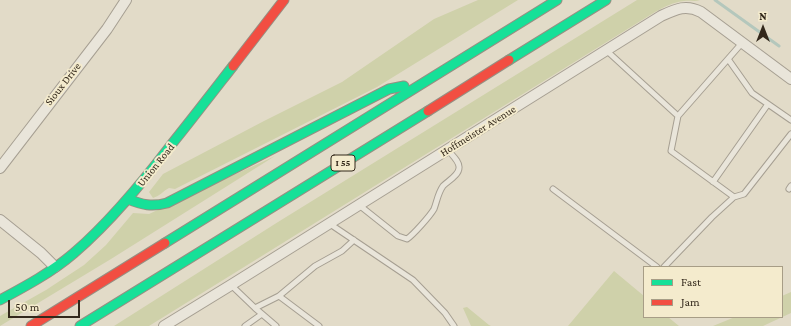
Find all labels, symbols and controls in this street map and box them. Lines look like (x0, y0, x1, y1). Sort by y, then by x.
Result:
north arrow (743, 8, 783, 48)
text: N (759, 10, 767, 22)
street label: Sioux Drive (42, 60, 84, 108)
street label: Hoffmeister Avenue (438, 102, 518, 160)
street label: Union Road (135, 141, 177, 189)
road number: I 55 (331, 155, 355, 171)
legend (643, 266, 783, 318)
text: Fast (681, 275, 701, 289)
scale bar (10, 292, 82, 318)
text: Jam (681, 295, 700, 309)
text: 50 m (15, 300, 39, 314)

